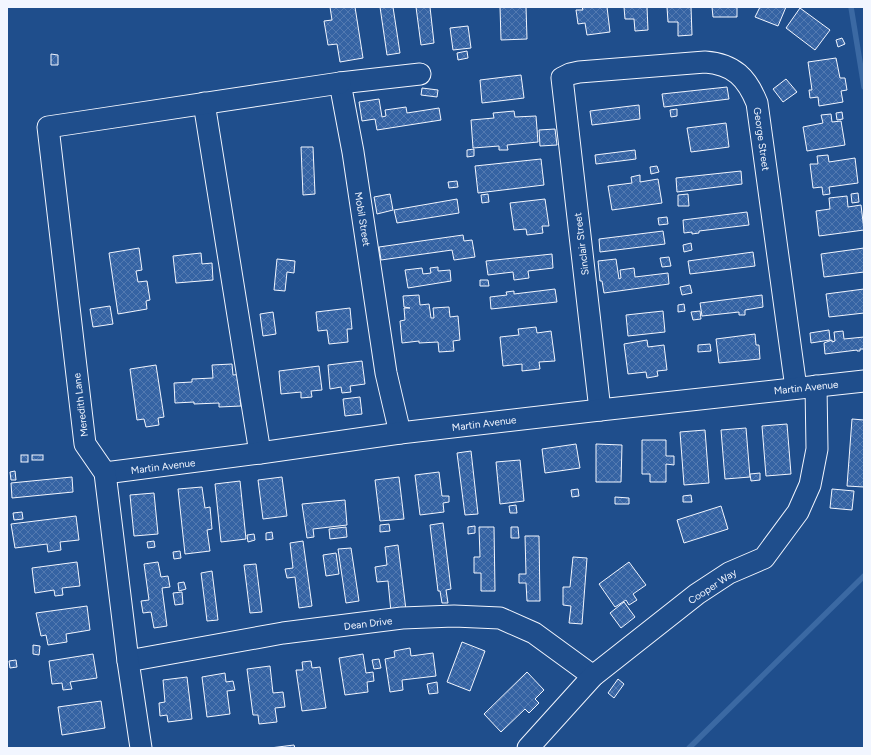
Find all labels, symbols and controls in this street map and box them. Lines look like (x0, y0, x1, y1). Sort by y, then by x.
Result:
street label: George Street (751, 106, 772, 172)
street label: Mobil Street (352, 191, 373, 248)
street label: Sinclair Street (571, 212, 592, 276)
street label: Meredith Lane (70, 372, 91, 438)
street label: Martin Avenue (773, 378, 840, 397)
street label: Martin Avenue (451, 413, 518, 434)
street label: Martin Avenue (130, 456, 197, 477)
street label: Cooper Way (685, 565, 740, 607)
street label: Dean Drive (343, 614, 394, 633)

